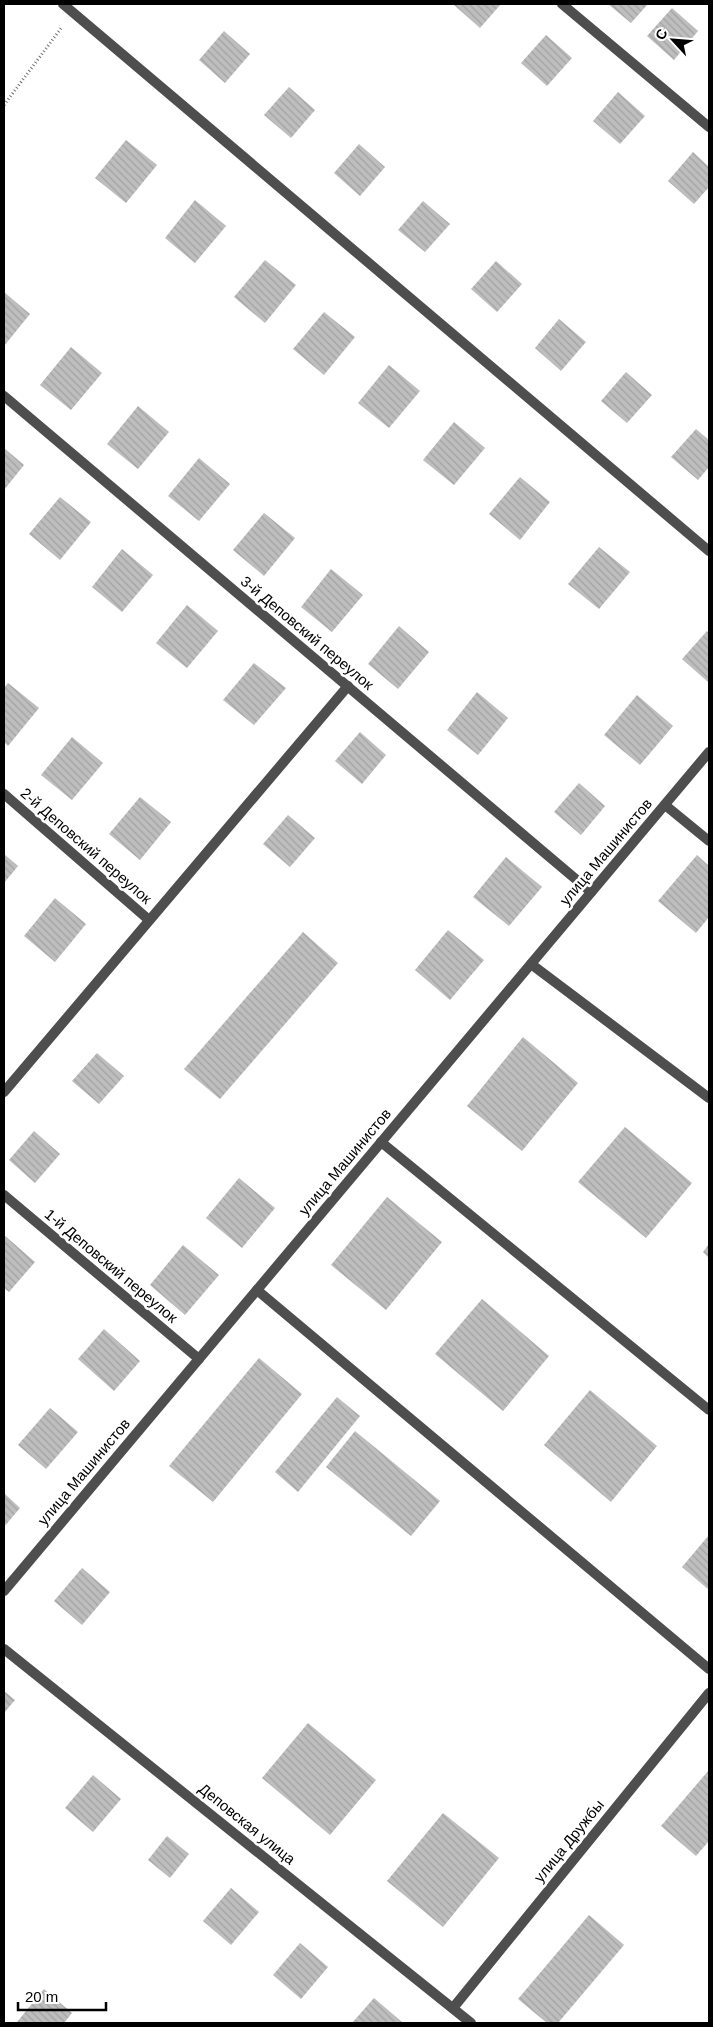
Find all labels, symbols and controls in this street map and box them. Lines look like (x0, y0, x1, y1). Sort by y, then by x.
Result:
north arrow (648, 15, 698, 65)
text: С (652, 26, 671, 42)
street label: 3-й Деповский переулок (238, 572, 377, 693)
street label: 2-й Деповский переулок (17, 784, 155, 907)
street label: улица Машинистов (556, 795, 655, 908)
street label: улица Машинистов (295, 1105, 394, 1218)
street label: 1-й Деповский переулок (42, 1205, 181, 1326)
street label: улица Машинистов (34, 1415, 133, 1528)
street label: Деповская улица (196, 1780, 299, 1868)
street label: улица Дружбы (530, 1796, 607, 1885)
scale bar (18, 1980, 105, 2012)
text: 20 m (25, 1988, 58, 2005)

